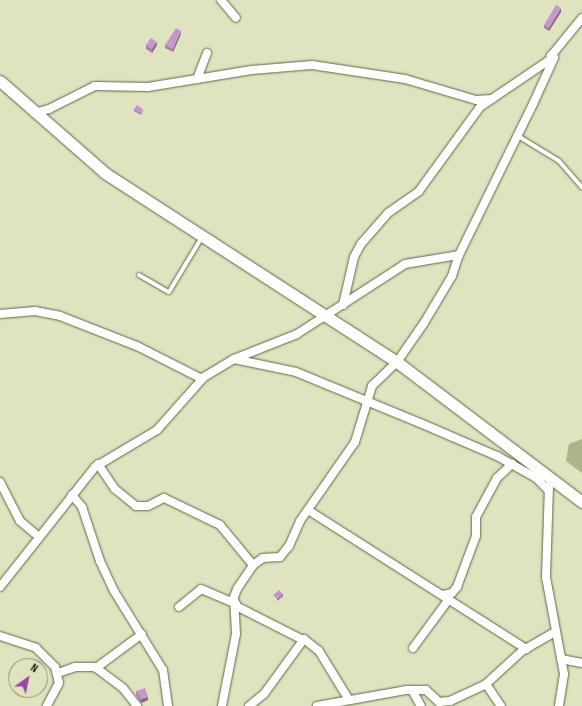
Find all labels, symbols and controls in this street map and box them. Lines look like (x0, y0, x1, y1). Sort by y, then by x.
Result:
north arrow (8, 658, 48, 698)
text: N (28, 661, 40, 675)

